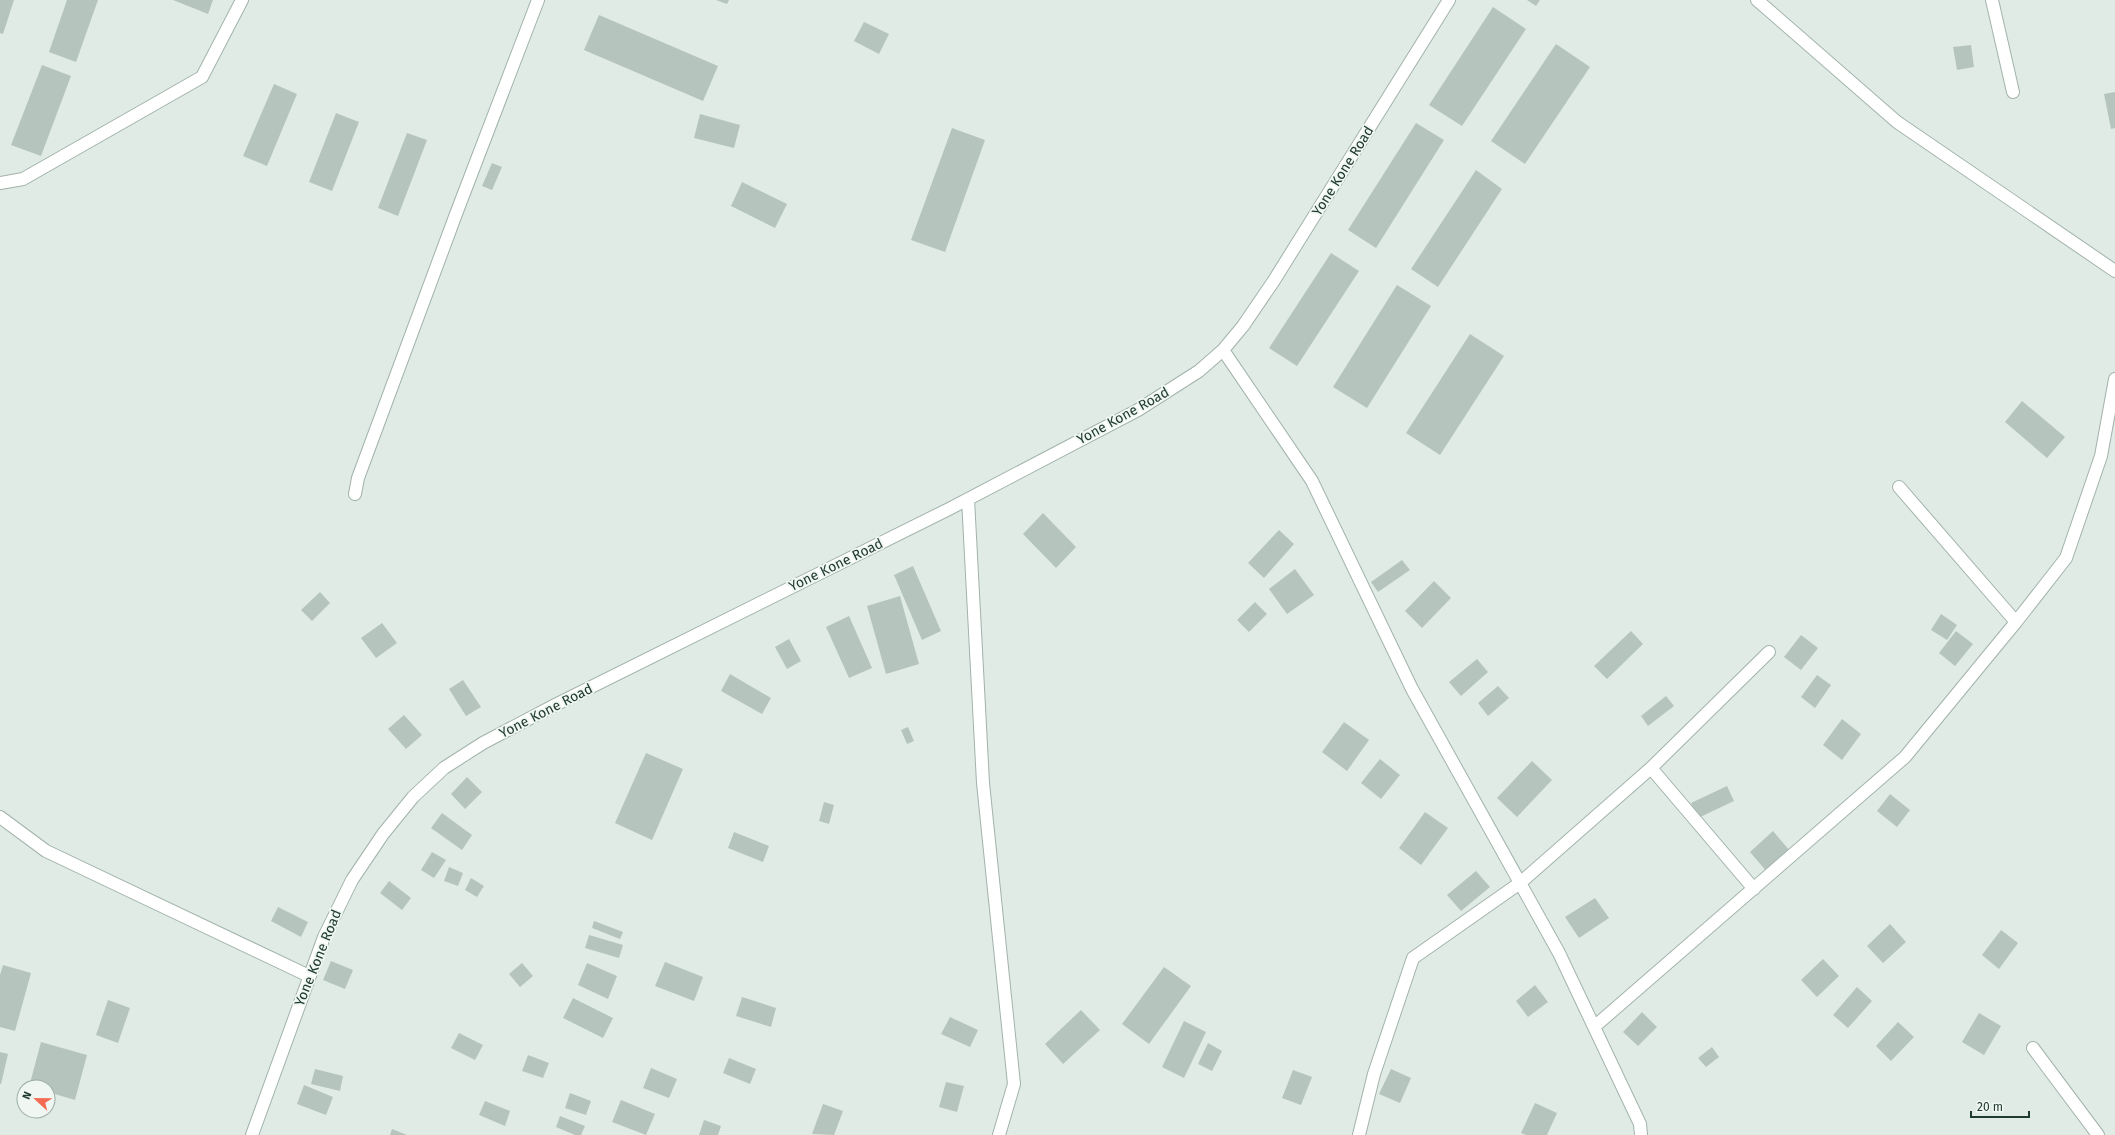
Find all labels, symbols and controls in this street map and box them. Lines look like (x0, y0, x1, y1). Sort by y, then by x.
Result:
street label: Yone Kone Road (1309, 123, 1377, 219)
street label: Yone Kone Road (1074, 384, 1172, 448)
street label: Yone Kone Road (786, 535, 886, 595)
street label: Yone Kone Road (496, 680, 596, 742)
street label: Yone Kone Road (291, 907, 345, 1009)
north arrow (16, 1079, 56, 1119)
text: N (20, 1090, 35, 1101)
scale bar (1971, 1093, 2029, 1119)
text: 20 m (1977, 1100, 2003, 1114)

